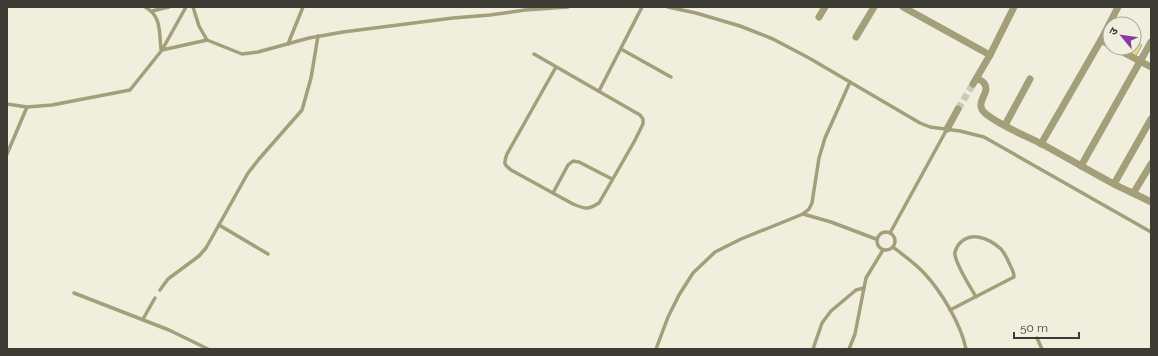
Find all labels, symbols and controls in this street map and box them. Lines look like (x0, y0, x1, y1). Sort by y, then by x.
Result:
north arrow (1102, 16, 1142, 56)
text: उ (1106, 25, 1121, 37)
scale bar (1014, 314, 1079, 340)
text: 50 m (1020, 321, 1048, 335)

